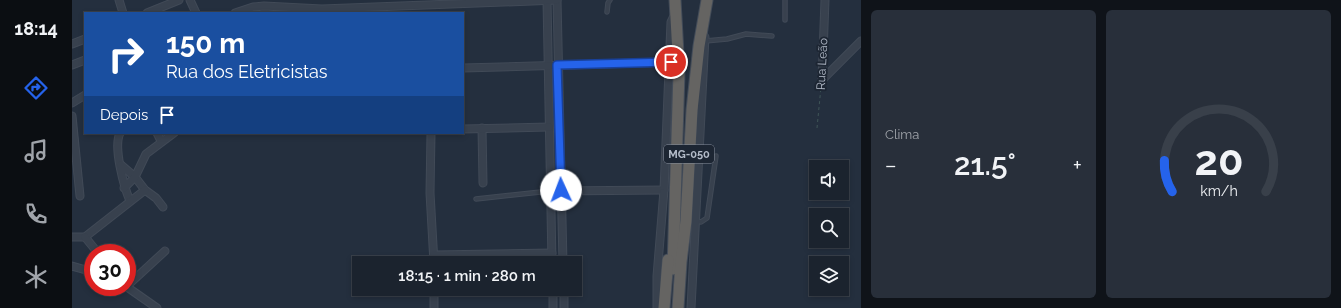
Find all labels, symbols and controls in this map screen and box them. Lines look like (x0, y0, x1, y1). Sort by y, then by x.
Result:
text: 18:14 (14, 18, 58, 39)
text: 150 m (166, 27, 245, 60)
icon: right (100, 28, 152, 80)
street label: Rua Leão (814, 38, 830, 90)
pin (654, 45, 688, 79)
icon: arrive (660, 51, 682, 73)
text: Rua dos Eletricistas (166, 61, 328, 82)
icon: directions (22, 74, 50, 102)
icon: arrive (156, 104, 178, 126)
text: Depois (100, 106, 148, 124)
text: Clima (885, 127, 919, 142)
text: 20 (1194, 136, 1243, 185)
icon: music (22, 137, 50, 165)
road number: MG-050 (664, 145, 714, 163)
text: 21.5° (954, 147, 1016, 182)
text: − (885, 152, 897, 178)
text: + (1073, 152, 1082, 178)
map controls (809, 160, 849, 296)
button: sound (809, 160, 849, 200)
position arrow (540, 169, 582, 211)
text: km/h (1200, 183, 1237, 199)
icon: phone (22, 200, 50, 228)
button: search (809, 208, 849, 248)
speed limit sign: 30 (84, 244, 136, 296)
button: layers (809, 256, 849, 296)
icon: climate (22, 263, 50, 291)
text: 18:15 · 1 min · 280 m (398, 267, 536, 285)

